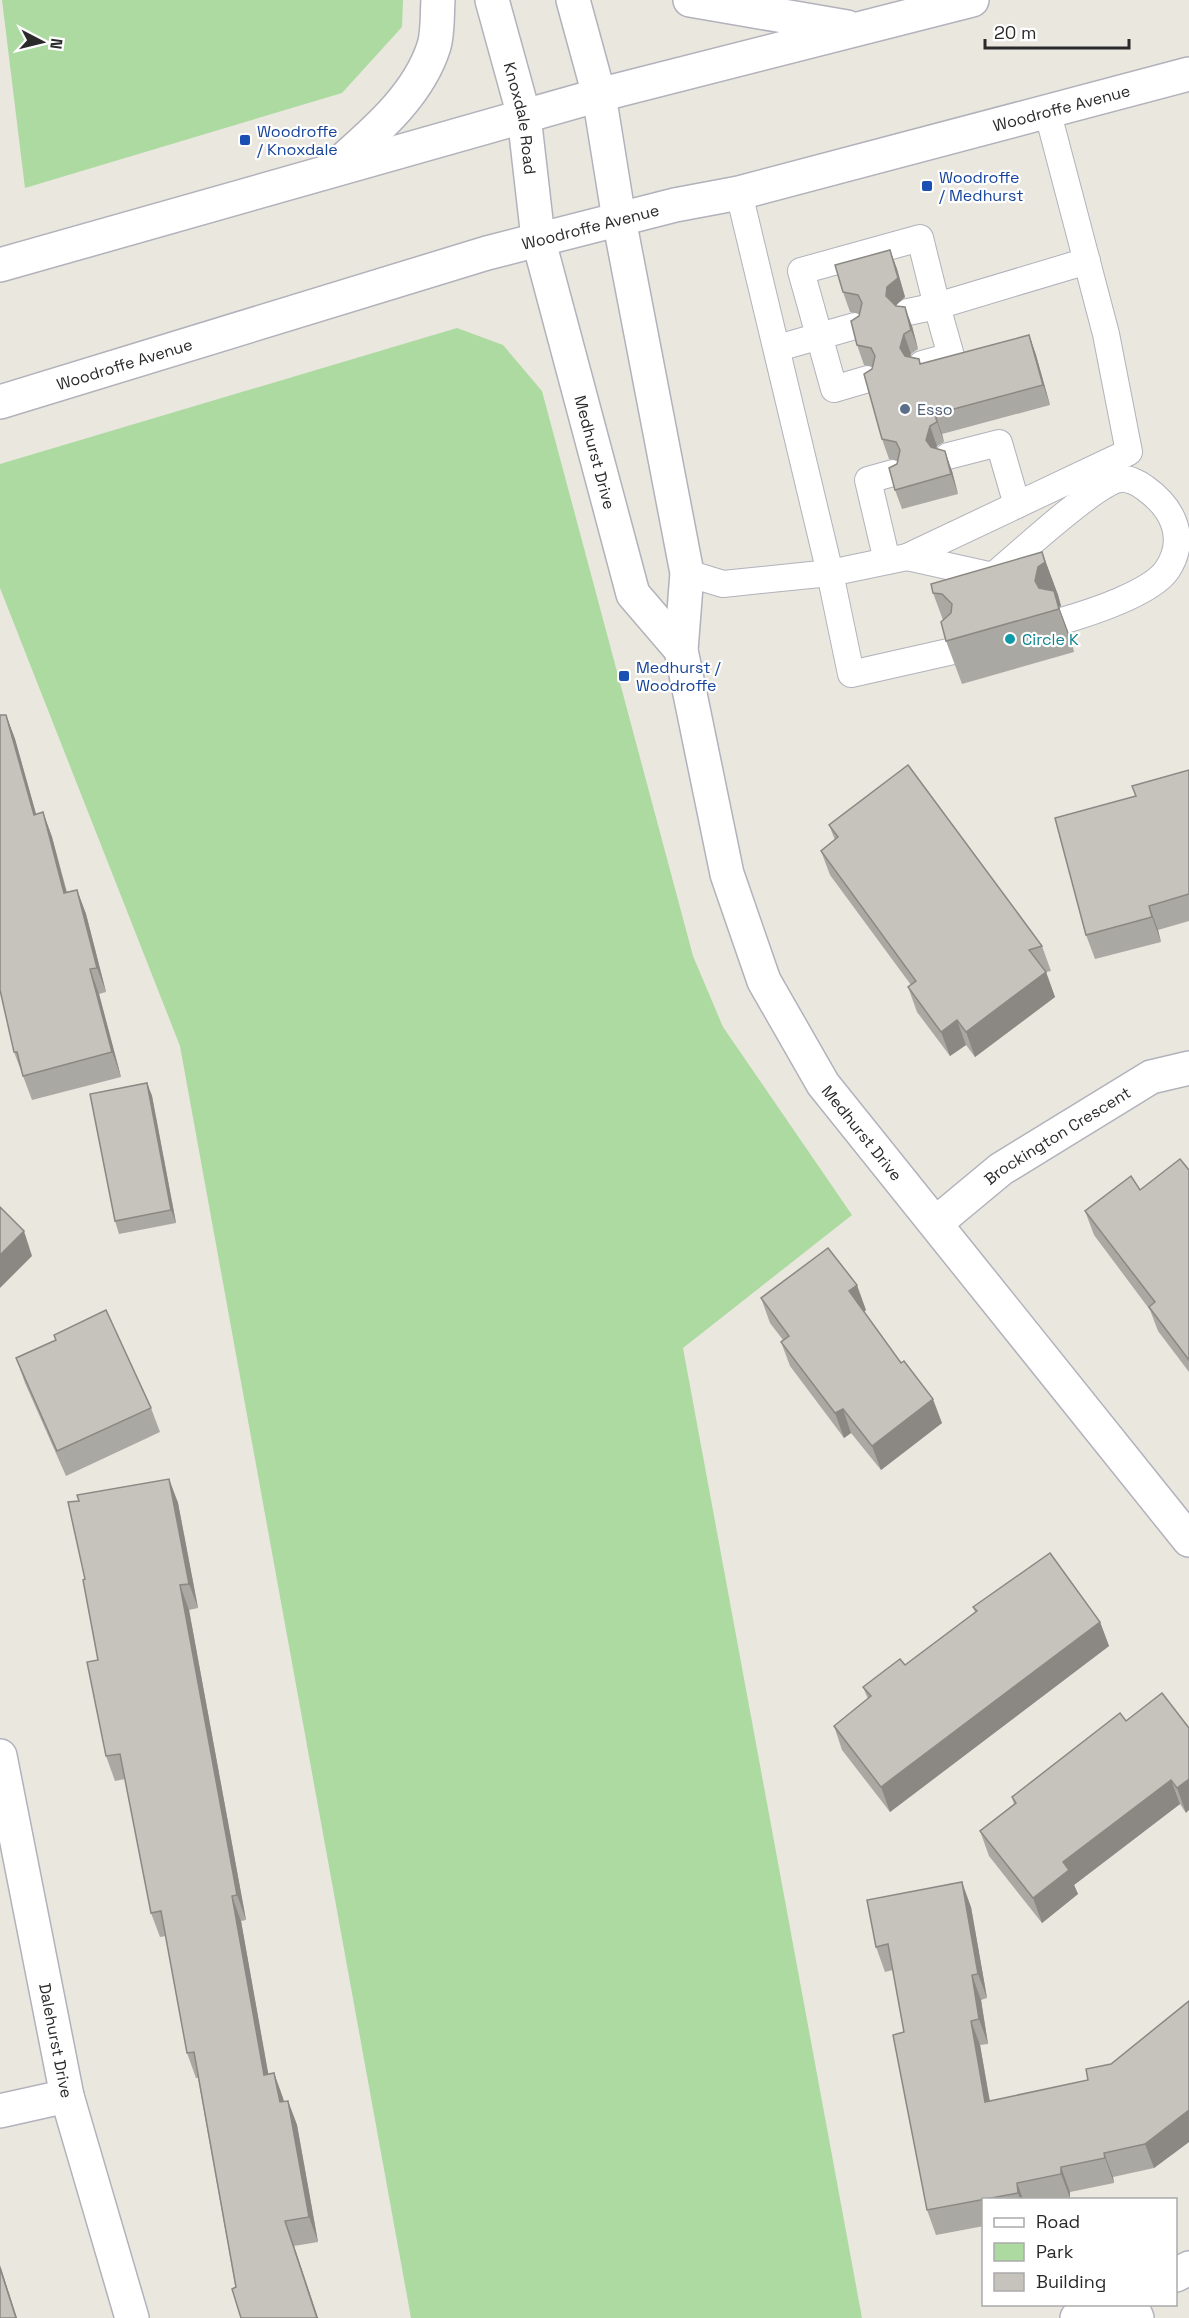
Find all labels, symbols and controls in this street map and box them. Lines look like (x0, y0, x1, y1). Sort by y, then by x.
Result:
north arrow (12, 12, 72, 72)
scale bar (985, 12, 1129, 50)
text: 20 m (994, 21, 1037, 44)
text: N (45, 37, 67, 50)
street label: Knoxdale Road (499, 60, 541, 176)
street label: Woodroffe Avenue (991, 80, 1132, 136)
place label: Woodroffe / Knoxdale (257, 121, 338, 160)
marker: Woodroffe / Knoxdale (238, 133, 252, 147)
place label: Woodroffe / Medhurst (939, 167, 1024, 206)
marker: Woodroffe / Medhurst (920, 179, 934, 193)
street label: Woodroffe Avenue (520, 199, 661, 254)
street label: Woodroffe Avenue (54, 333, 195, 395)
street label: Medhurst Drive (570, 393, 620, 512)
place label: Esso (917, 399, 953, 420)
marker: Esso (898, 402, 912, 416)
place label: Circle K (1022, 629, 1079, 650)
marker: Circle K (1003, 632, 1017, 646)
place label: Medhurst / Woodroffe (636, 657, 721, 696)
marker: Medhurst / Woodroffe (617, 669, 631, 683)
street label: Medhurst Drive (817, 1081, 907, 1185)
street label: Brockington Crescent (980, 1082, 1134, 1189)
street label: Dalehurst Drive (34, 1981, 78, 2100)
legend (982, 2198, 1177, 2306)
text: Road (1036, 2210, 1080, 2233)
text: Park (1036, 2240, 1074, 2263)
text: Building (1036, 2270, 1106, 2293)

